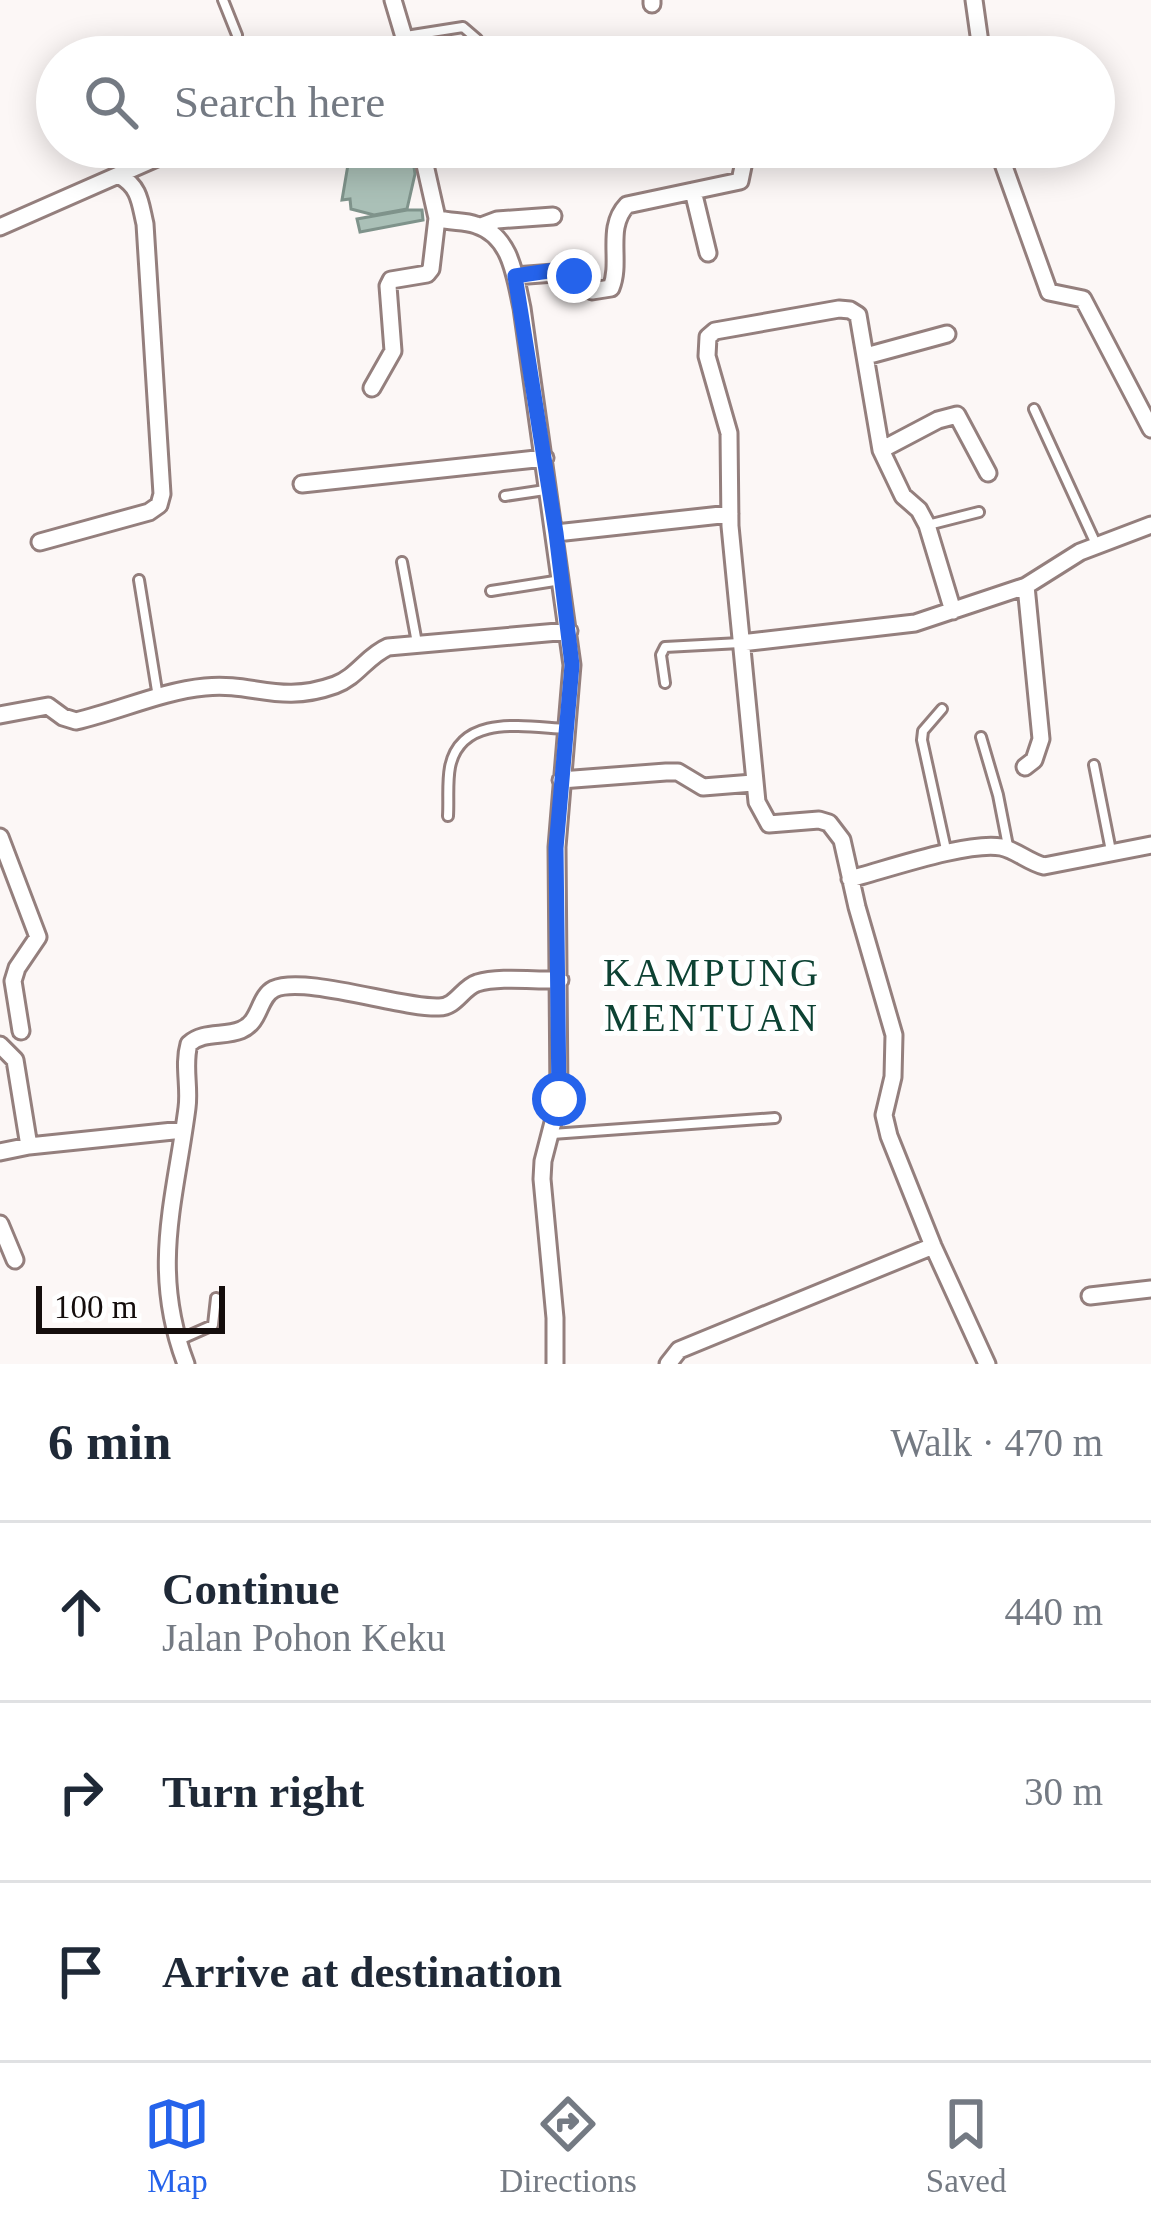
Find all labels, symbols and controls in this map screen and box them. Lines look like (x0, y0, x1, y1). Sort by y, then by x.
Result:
search box (36, 36, 1115, 168)
icon: search (78, 69, 144, 135)
text: Search here (174, 77, 385, 127)
route end (547, 249, 601, 303)
district label: KAMPUNG MENTUAN (603, 951, 821, 1039)
route start (532, 1072, 586, 1126)
scale bar (36, 1280, 225, 1333)
text: 100 m (54, 1289, 137, 1325)
text: 6 min (48, 1414, 171, 1470)
text: Walk · 470 m (891, 1421, 1103, 1464)
text: Continue (162, 1564, 340, 1614)
icon: ahead (48, 1579, 114, 1645)
text: 440 m (1004, 1590, 1103, 1633)
text: Jalan Pohon Keku (162, 1616, 446, 1659)
icon: right (48, 1759, 114, 1825)
text: Turn right (162, 1767, 364, 1817)
text: 30 m (1024, 1770, 1103, 1813)
icon: arrive (48, 1939, 114, 2005)
text: Arrive at destination (162, 1947, 562, 1997)
tab: Map (144, 2091, 210, 2200)
tab: Directions (499, 2091, 637, 2200)
tab: Saved (926, 2091, 1007, 2200)

